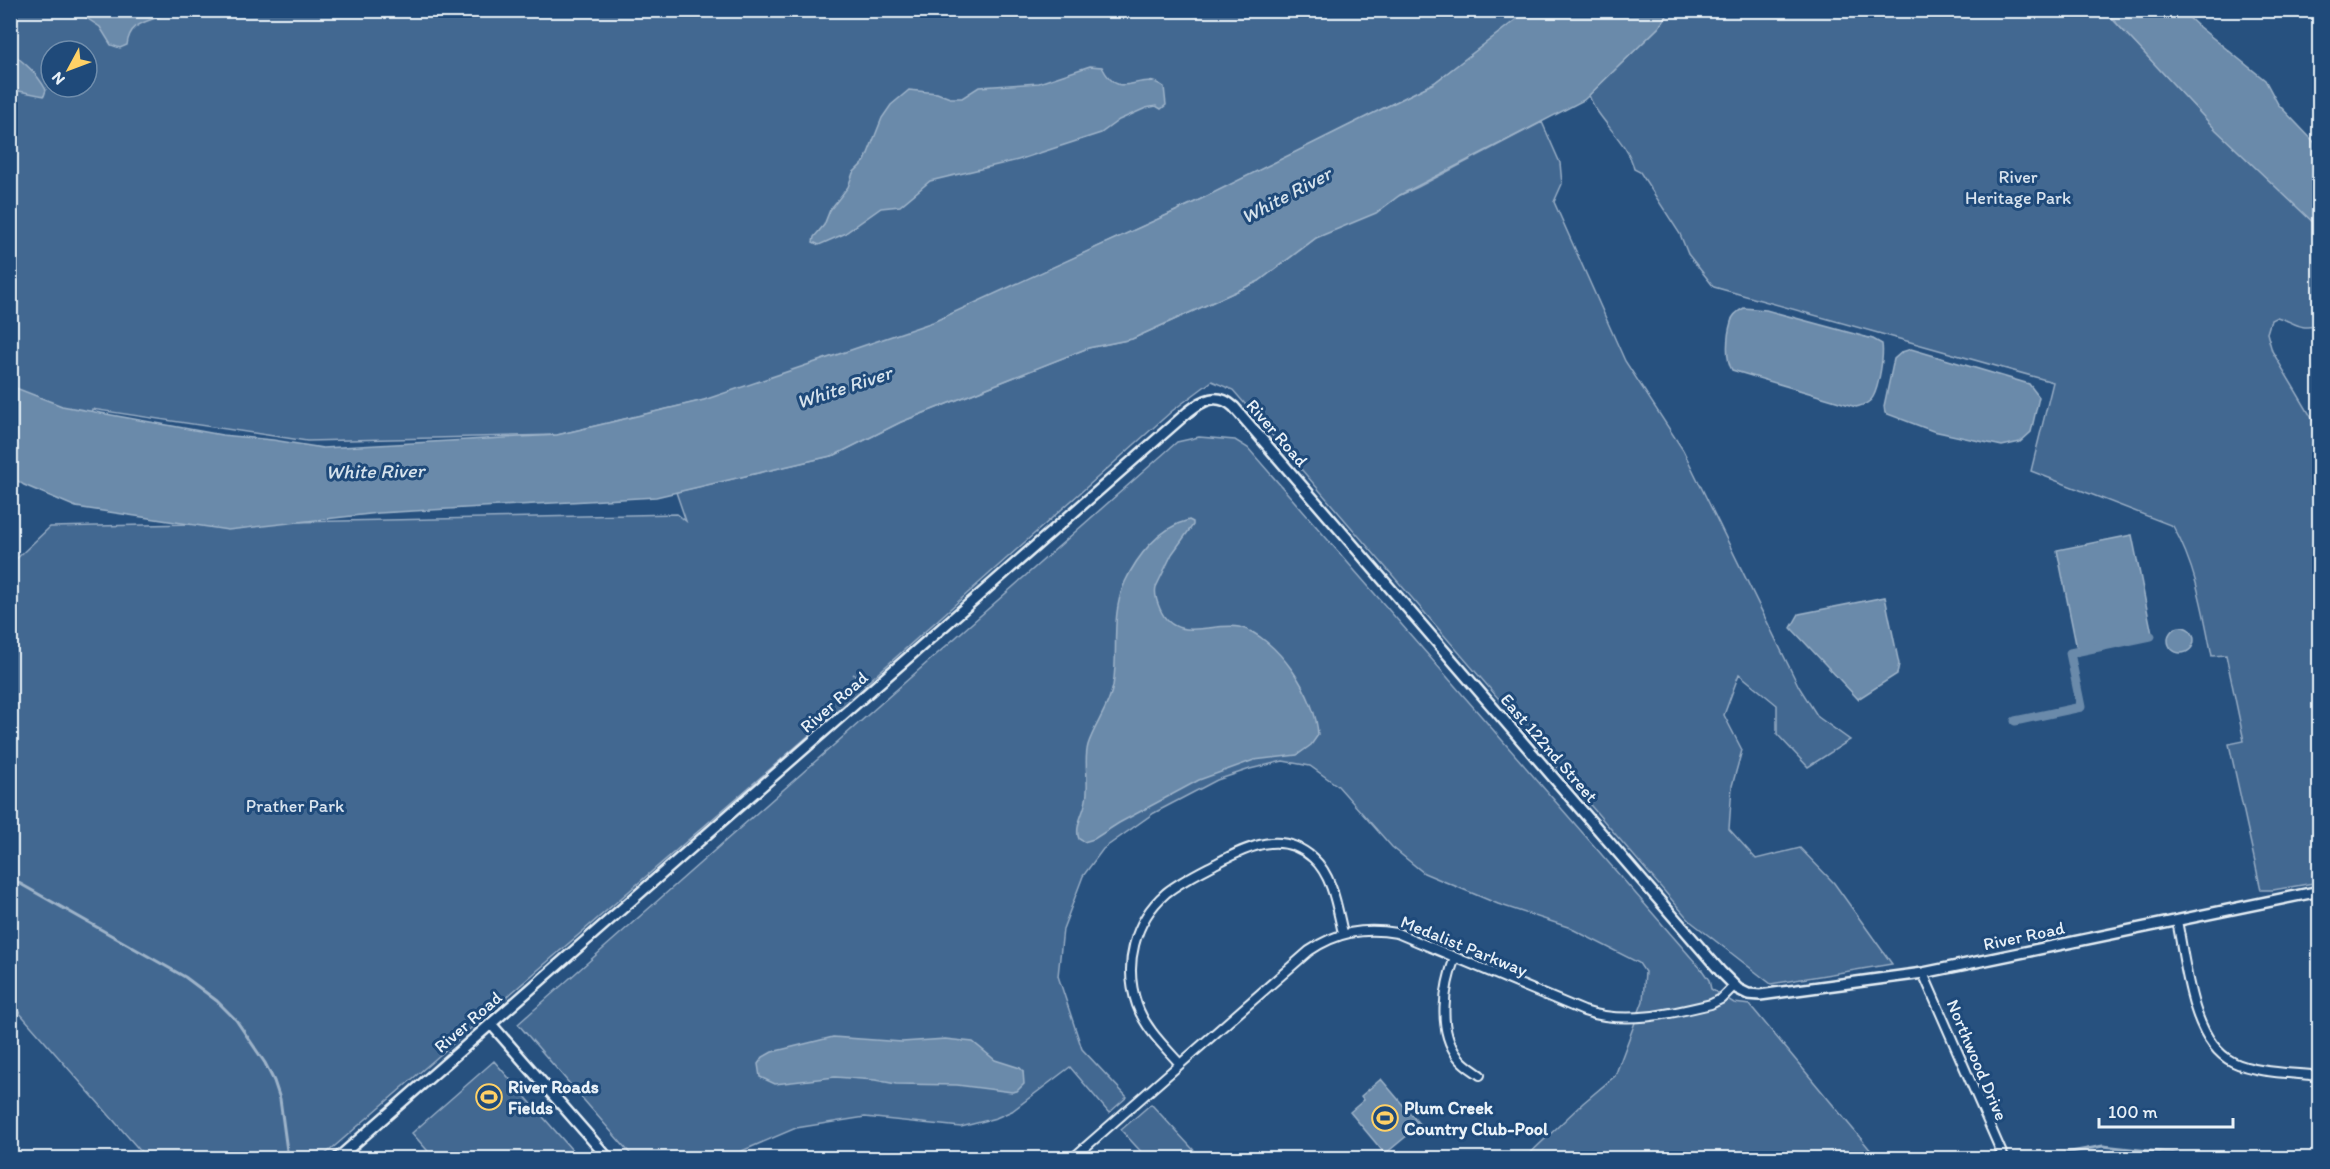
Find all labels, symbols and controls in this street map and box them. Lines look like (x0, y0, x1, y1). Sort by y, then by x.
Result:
north arrow (39, 39, 99, 99)
text: N (47, 68, 69, 89)
water label: White River (1237, 160, 1337, 229)
park label: River Heritage Park (1965, 166, 2071, 209)
water label: White River (793, 360, 897, 414)
street label: River Road (1242, 395, 1313, 472)
water label: White River (325, 458, 427, 484)
street label: River Road (796, 666, 873, 737)
street label: East 122nd Street (1496, 689, 1603, 807)
park label: Prather Park (246, 795, 345, 817)
street label: Medalist Parkway (1397, 911, 1531, 982)
street label: River Road (1981, 917, 2067, 955)
street label: River Road (430, 986, 507, 1057)
street label: Northwood Drive (1942, 996, 2012, 1124)
place label: River Roads Fields (508, 1076, 599, 1119)
sports icon: River Roads Fields (474, 1082, 504, 1112)
scale bar (2099, 1091, 2232, 1129)
place label: Plum Creek Country Club-Pool (1404, 1097, 1549, 1140)
text: 100 m (2108, 1101, 2158, 1123)
sports icon: Plum Creek Country Club-Pool (1370, 1103, 1400, 1133)

